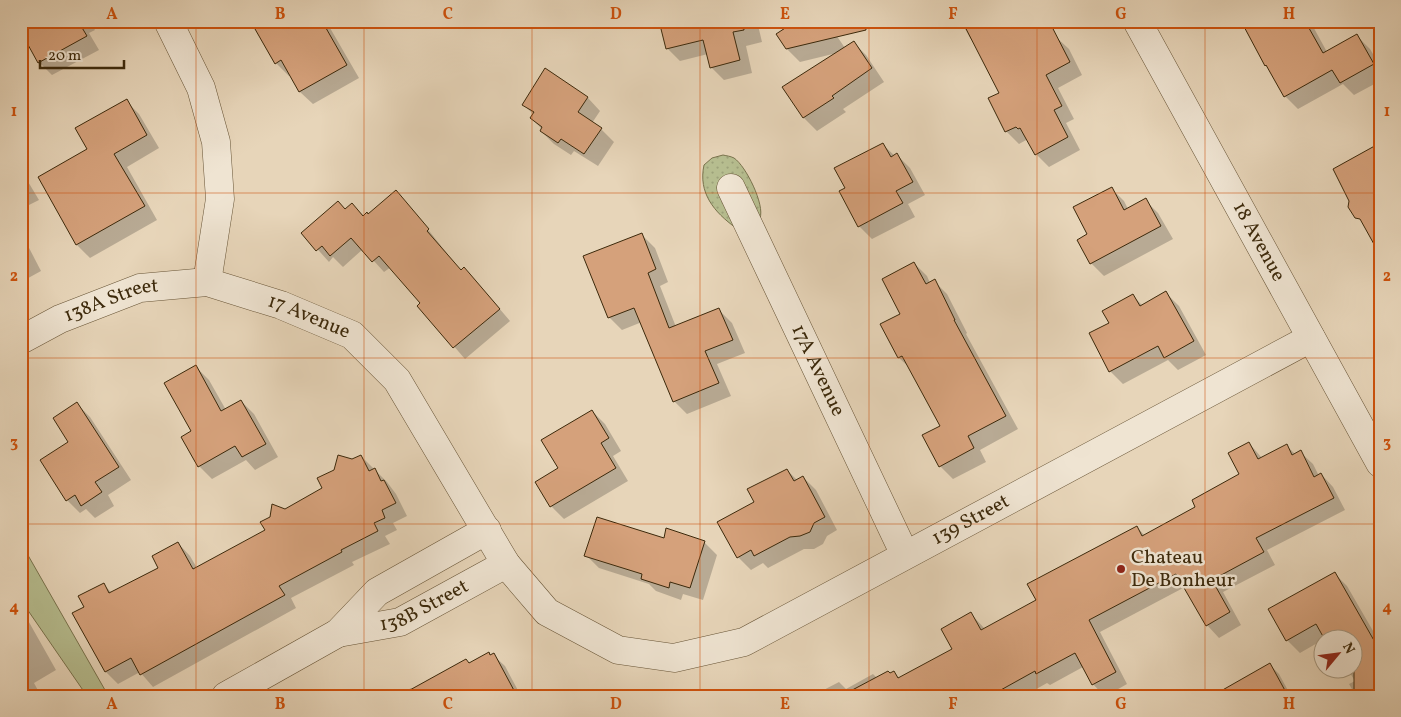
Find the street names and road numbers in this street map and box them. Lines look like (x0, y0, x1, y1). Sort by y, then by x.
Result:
street label: 18 Avenue (1225, 197, 1292, 287)
street label: 138A Street (60, 272, 159, 330)
street label: 17 Avenue (264, 288, 354, 347)
street label: 17A Avenue (784, 320, 851, 421)
street label: 139 Street (927, 488, 1015, 553)
street label: 138B Street (377, 573, 474, 639)

